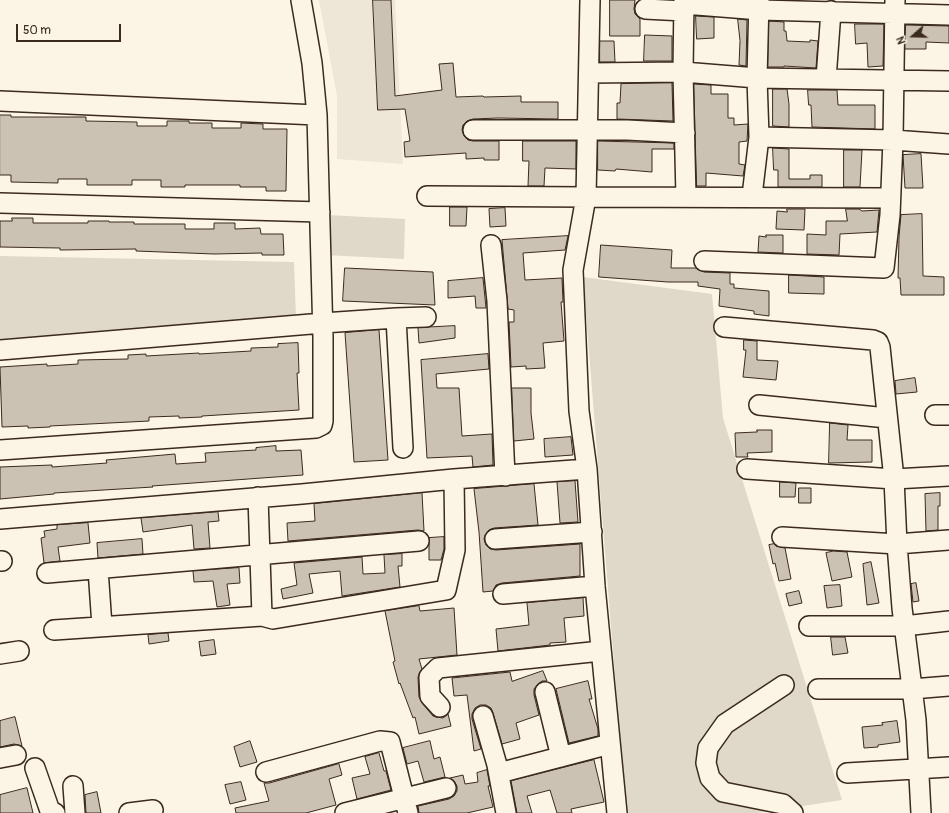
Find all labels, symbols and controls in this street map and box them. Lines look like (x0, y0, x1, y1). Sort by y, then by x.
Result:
scale bar (18, 16, 123, 42)
north arrow (893, 16, 933, 56)
text: 50 m (23, 23, 51, 38)
text: N (894, 35, 909, 46)

